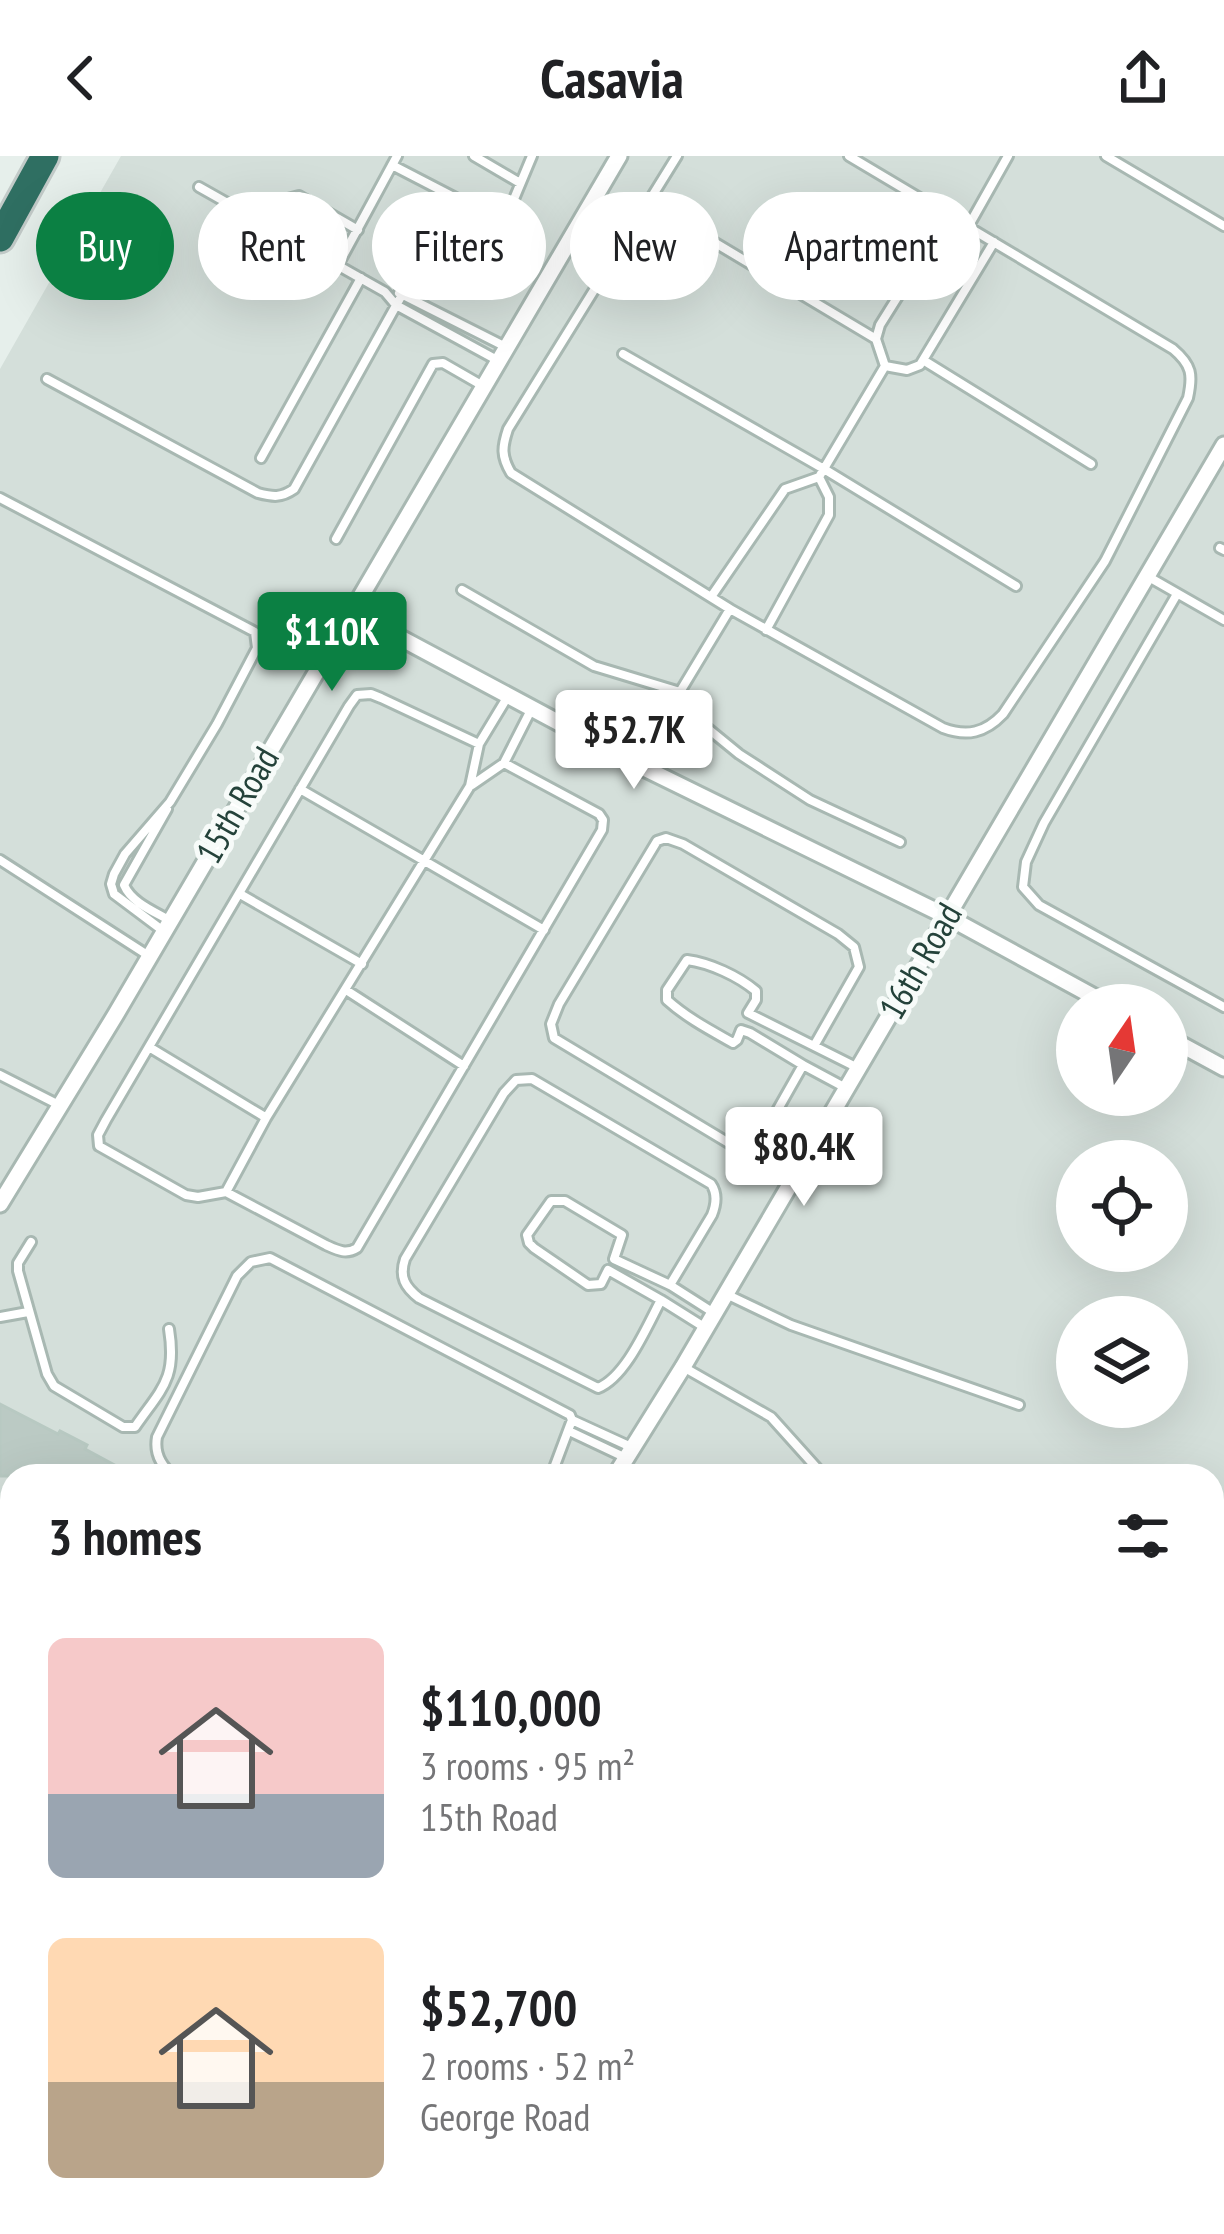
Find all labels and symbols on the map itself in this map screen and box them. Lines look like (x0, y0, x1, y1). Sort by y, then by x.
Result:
pin: $110K (248, 592, 416, 694)
pin: $52.7K (536, 690, 732, 792)
street label: 15th Road (184, 738, 289, 872)
street label: 16th Road (867, 894, 972, 1028)
north arrow (1056, 984, 1188, 1116)
pin: $80.4K (706, 1107, 902, 1209)

